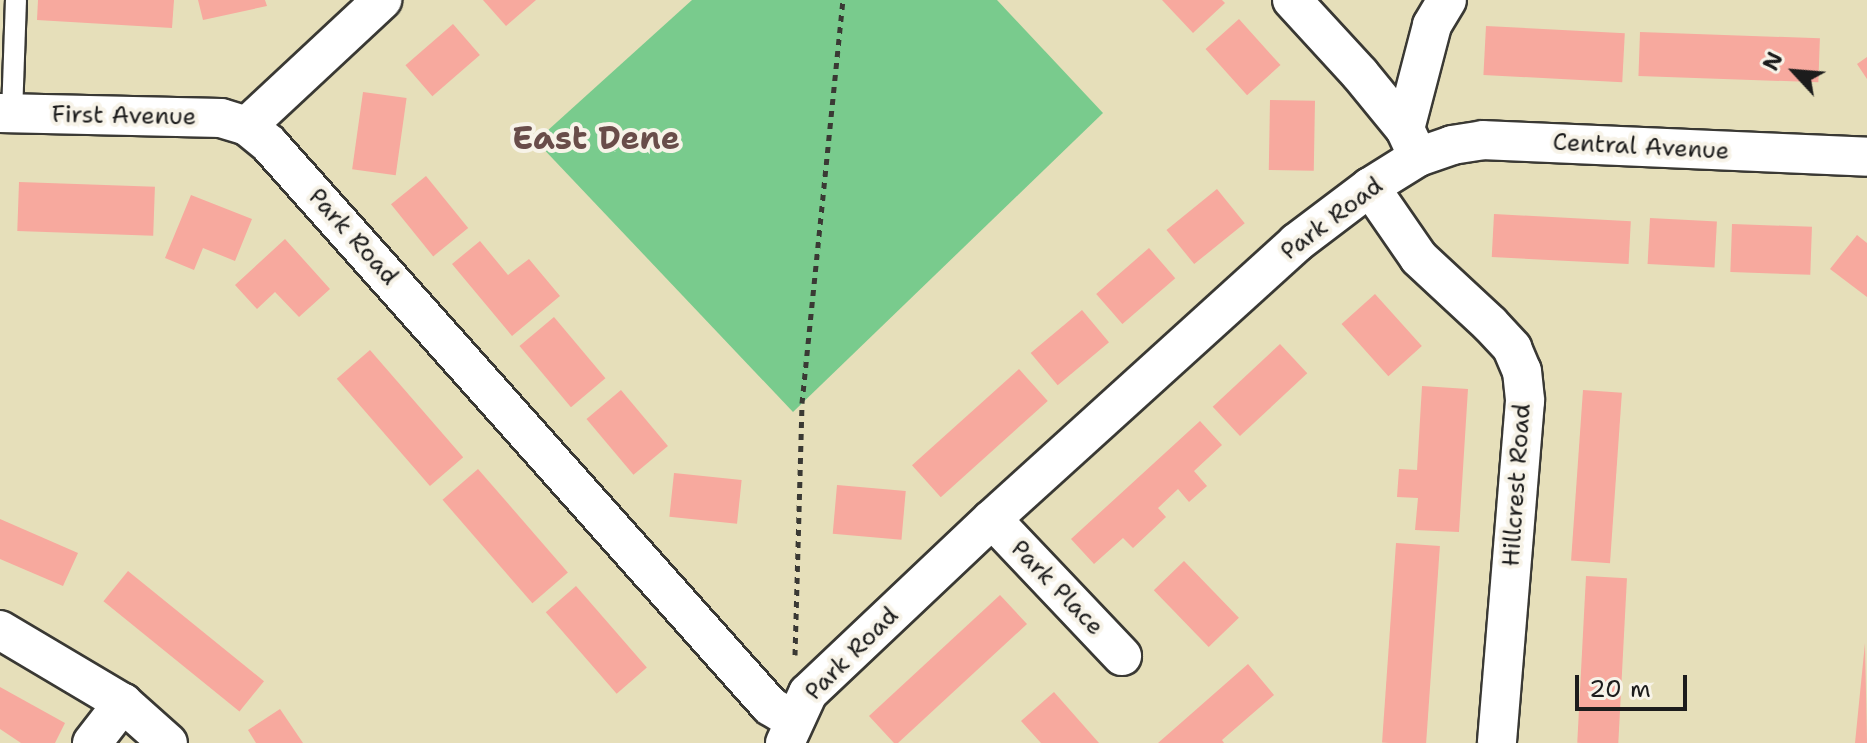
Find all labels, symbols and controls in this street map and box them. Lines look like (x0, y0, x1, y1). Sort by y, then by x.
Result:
north arrow (1755, 32, 1835, 112)
text: N (1756, 47, 1790, 75)
street label: First Avenue (51, 100, 197, 132)
district label: East Dene (512, 119, 680, 157)
street label: Central Avenue (1552, 128, 1730, 166)
street label: Park Road (1275, 171, 1389, 267)
street label: Park Road (302, 183, 404, 291)
street label: Hillcrest Road (1497, 403, 1537, 567)
street label: Park Place (1005, 535, 1109, 641)
street label: Park Road (799, 601, 905, 707)
scale bar (1579, 659, 1691, 709)
text: 20 m (1589, 673, 1651, 705)

